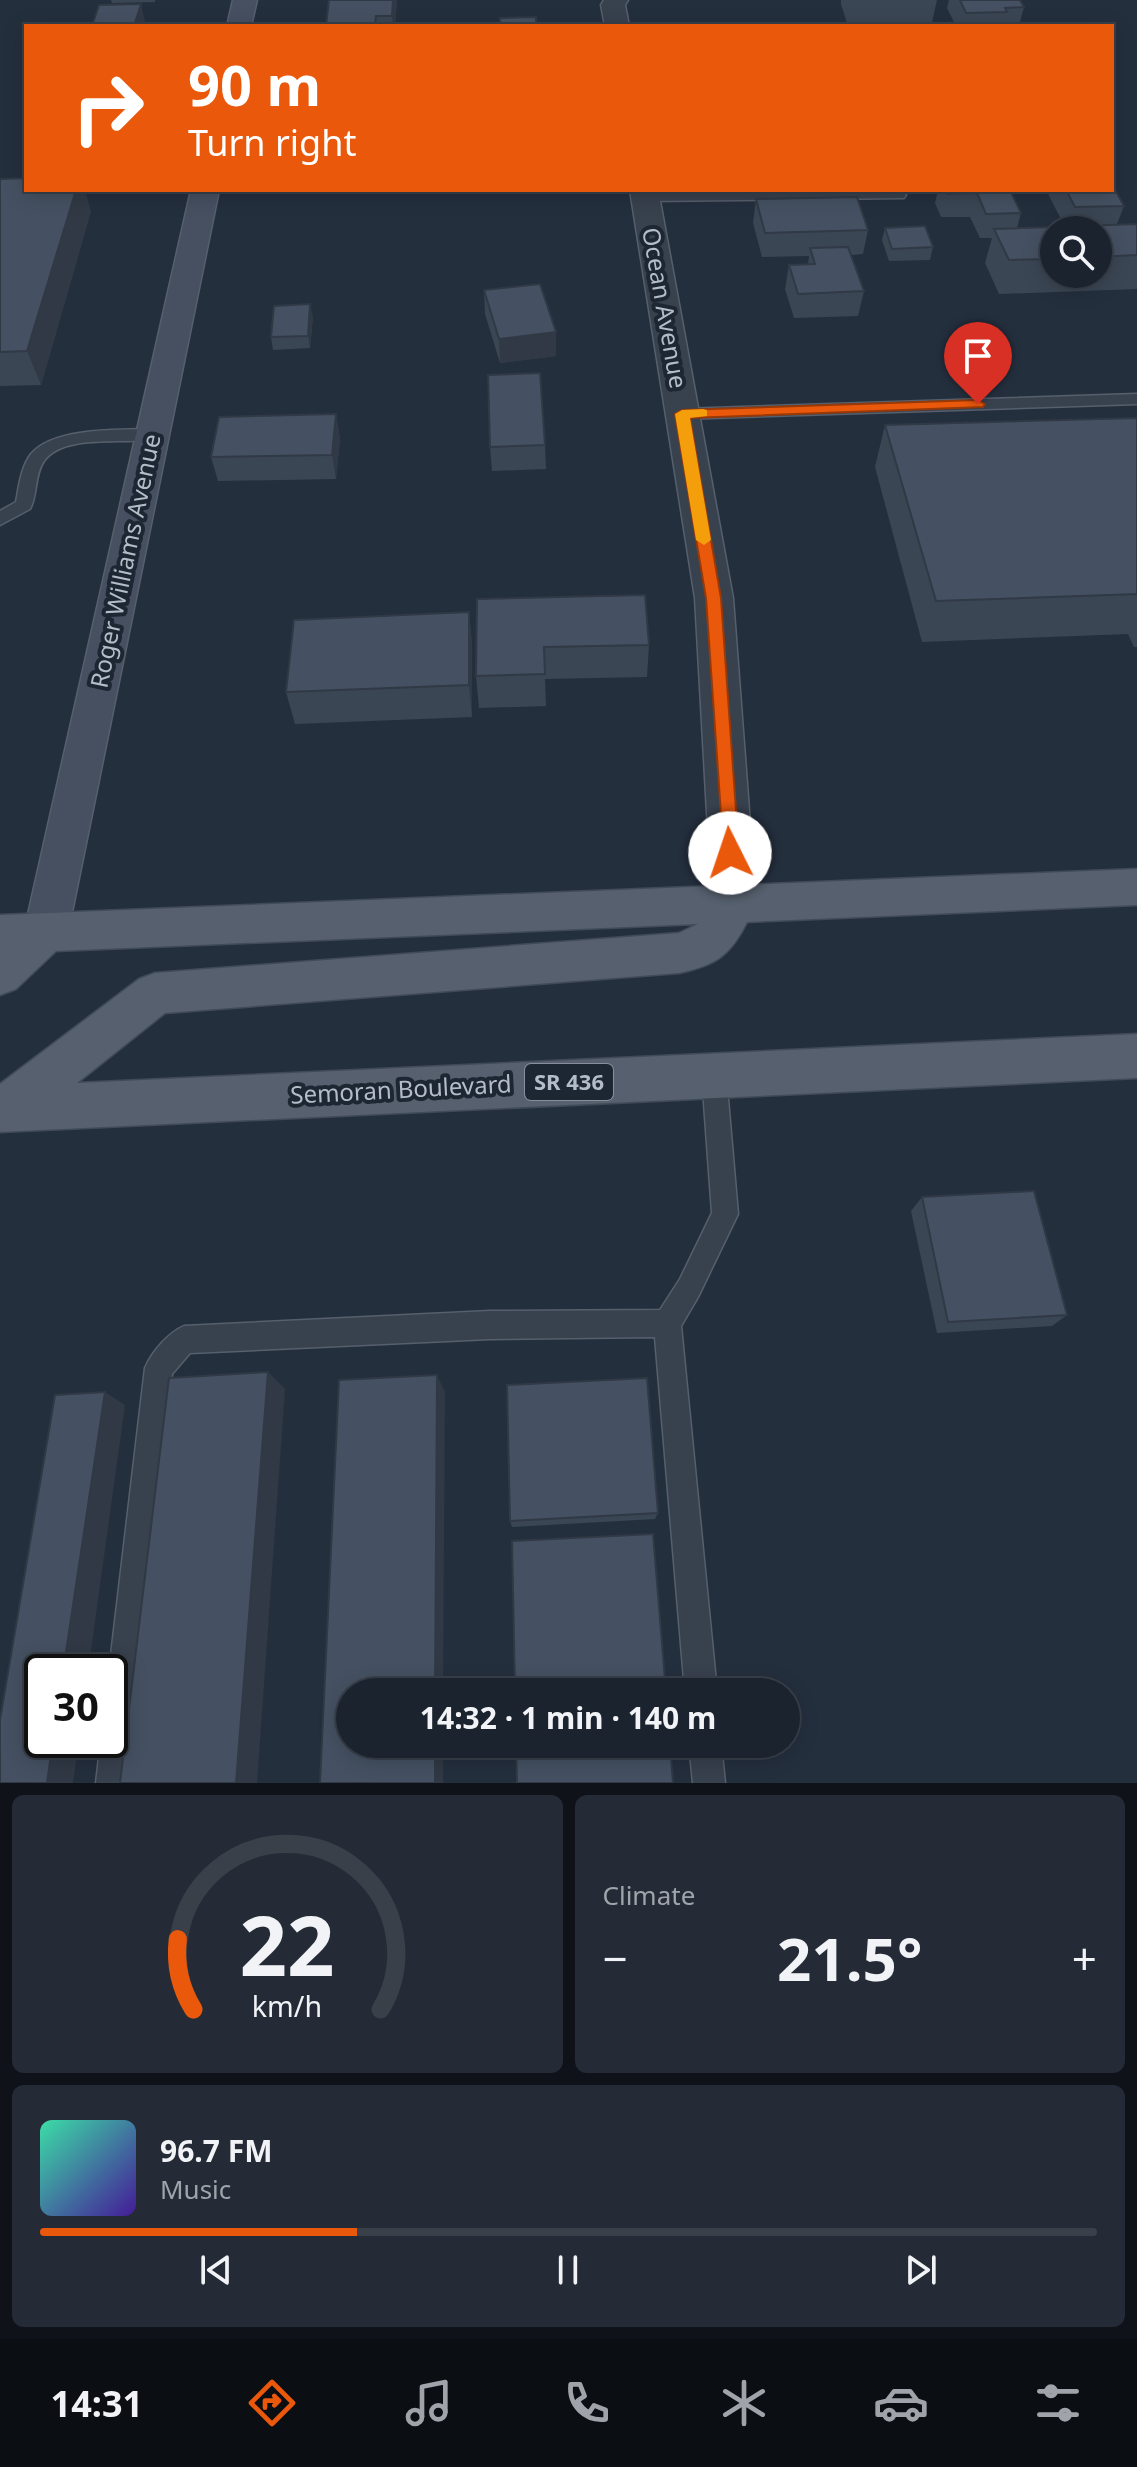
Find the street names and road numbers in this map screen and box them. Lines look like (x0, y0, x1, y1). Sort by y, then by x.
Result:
street label: Ocean Avenue (635, 225, 696, 391)
street label: Roger Williams Avenue (81, 431, 168, 691)
road number: SR 436 (525, 1064, 613, 1100)
street label: Semoran Boulevard (289, 1066, 512, 1111)

